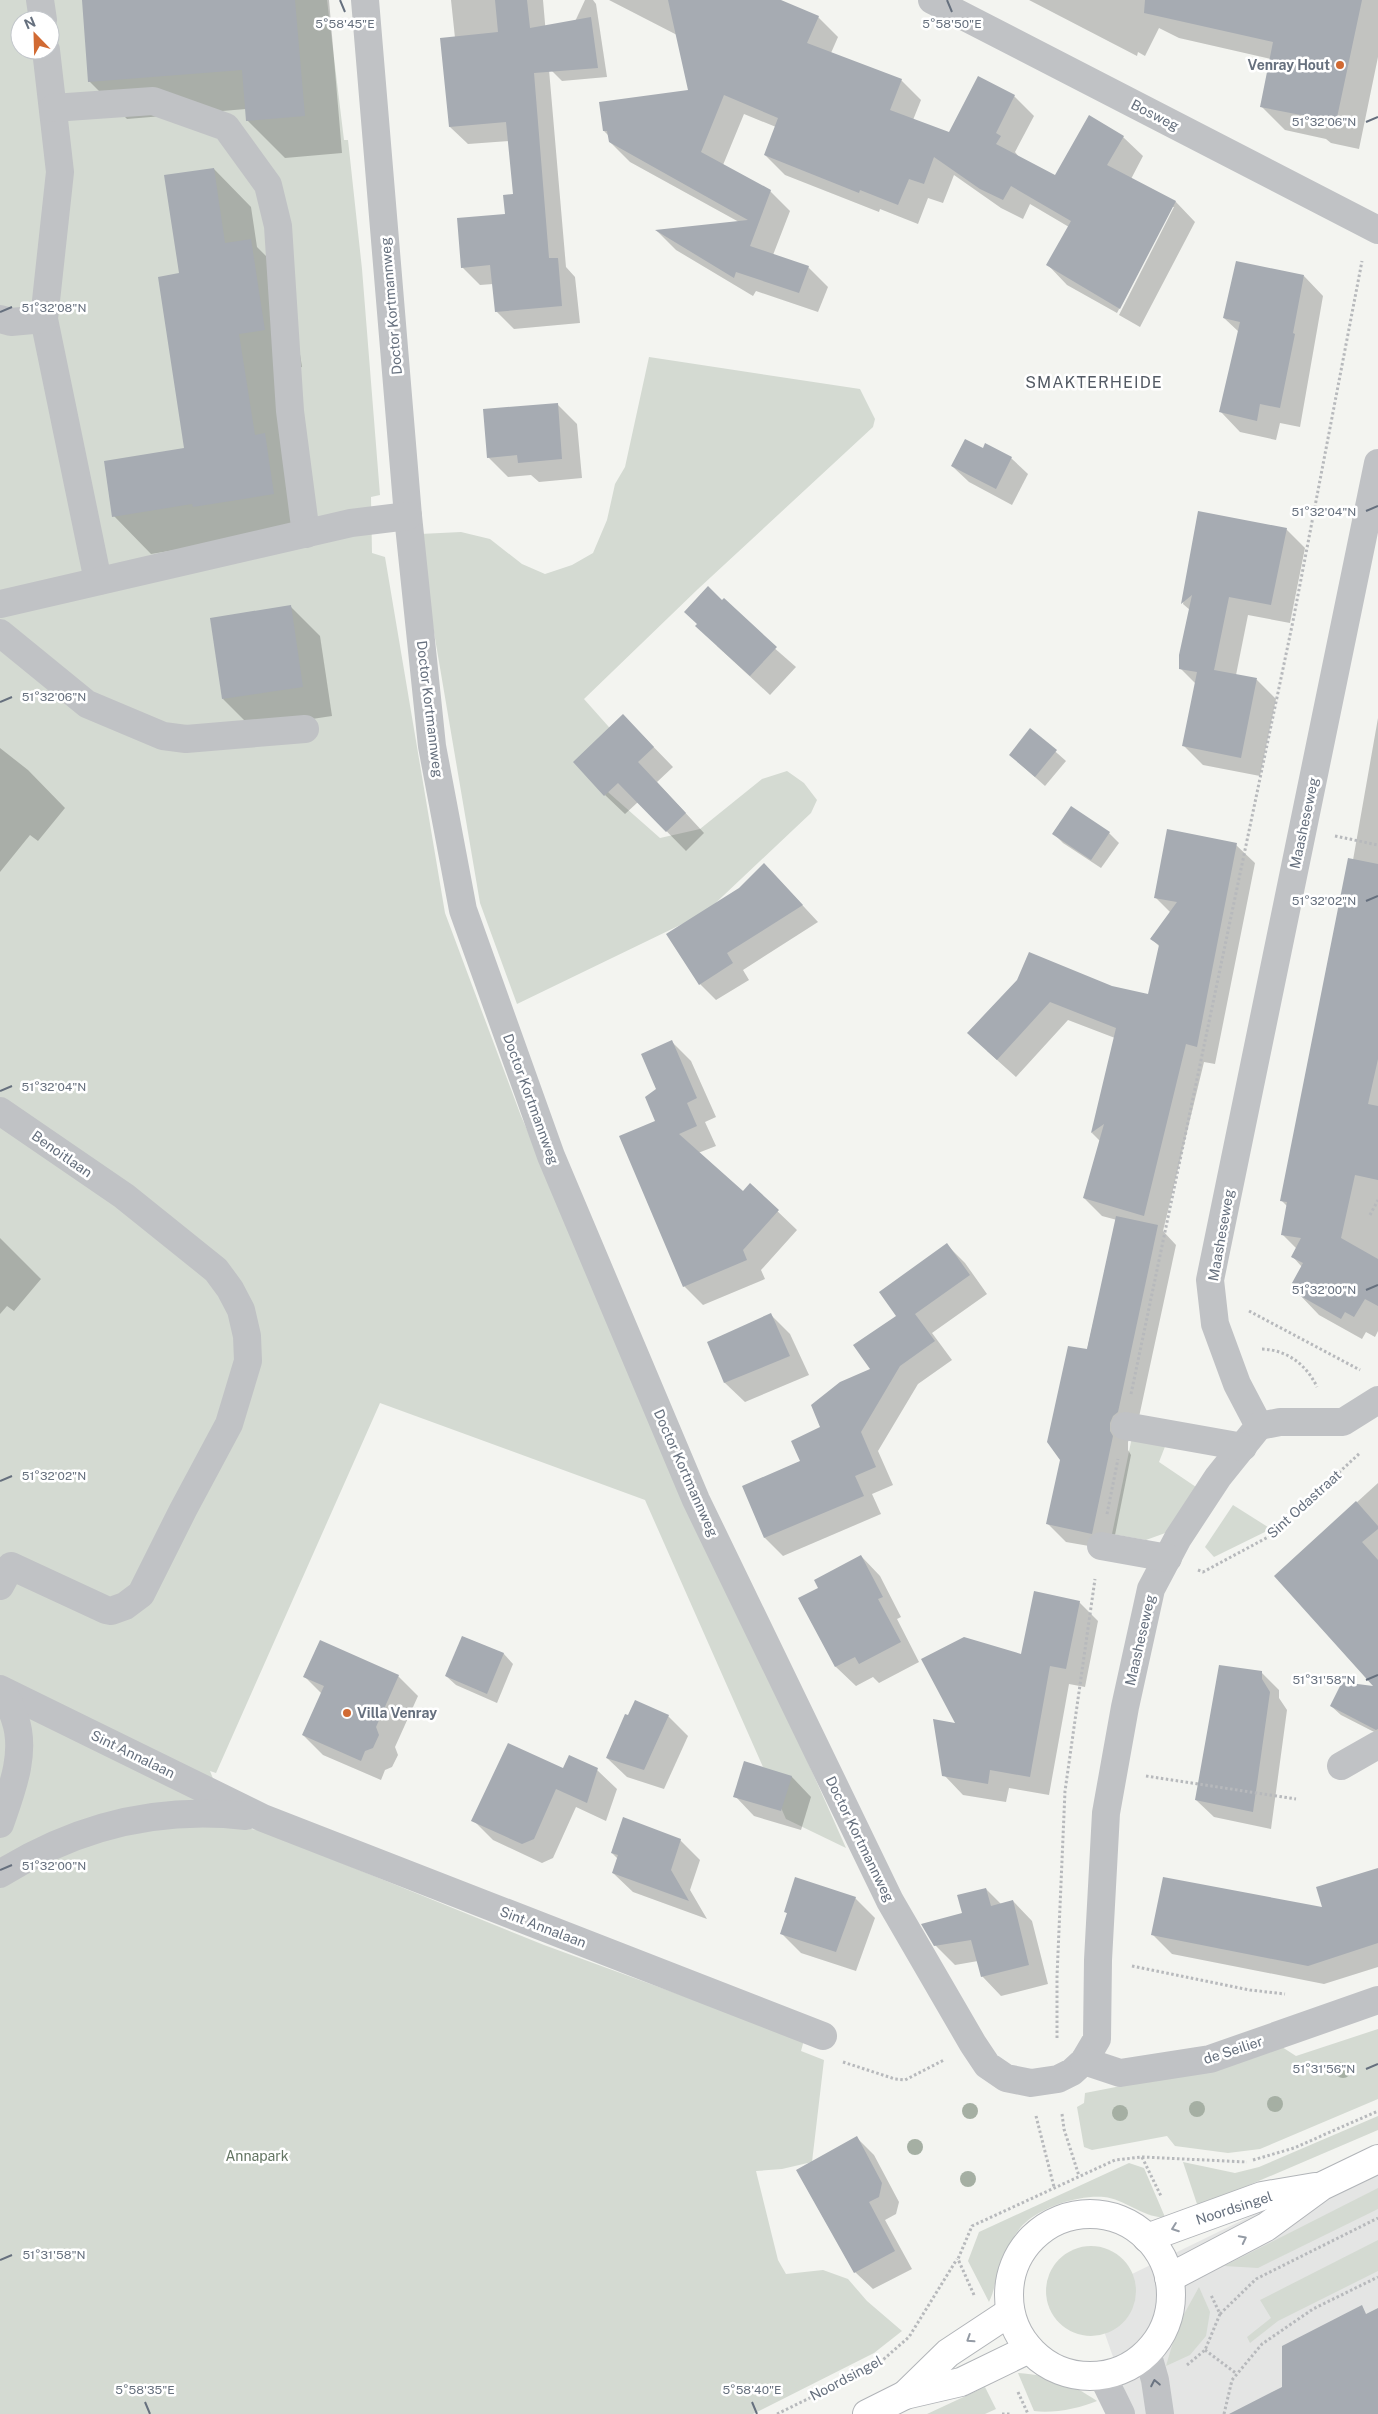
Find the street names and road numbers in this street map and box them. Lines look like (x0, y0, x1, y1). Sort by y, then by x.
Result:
street label: Bosweg (1128, 96, 1182, 134)
street label: Doctor Kortmannweg (377, 236, 405, 375)
street label: Doctor Kortmannweg (414, 640, 446, 779)
street label: Maasheseweg (1286, 776, 1322, 870)
street label: Doctor Kortmannweg (500, 1031, 562, 1167)
street label: Benoitlaan (29, 1127, 95, 1181)
street label: Maasheseweg (1205, 1188, 1237, 1282)
street label: Doctor Kortmannweg (651, 1407, 721, 1539)
street label: Sint Odastraat (1264, 1467, 1344, 1541)
street label: Maasheseweg (1122, 1593, 1158, 1687)
street label: Sint Annalaan (89, 1727, 177, 1781)
street label: Doctor Kortmannweg (823, 1774, 898, 1905)
street label: Sint Annalaan (498, 1903, 588, 1951)
street label: de Seilier (1201, 2033, 1265, 2067)
street label: Noordsingel (1194, 2188, 1274, 2228)
street label: Noordsingel (807, 2352, 885, 2404)

